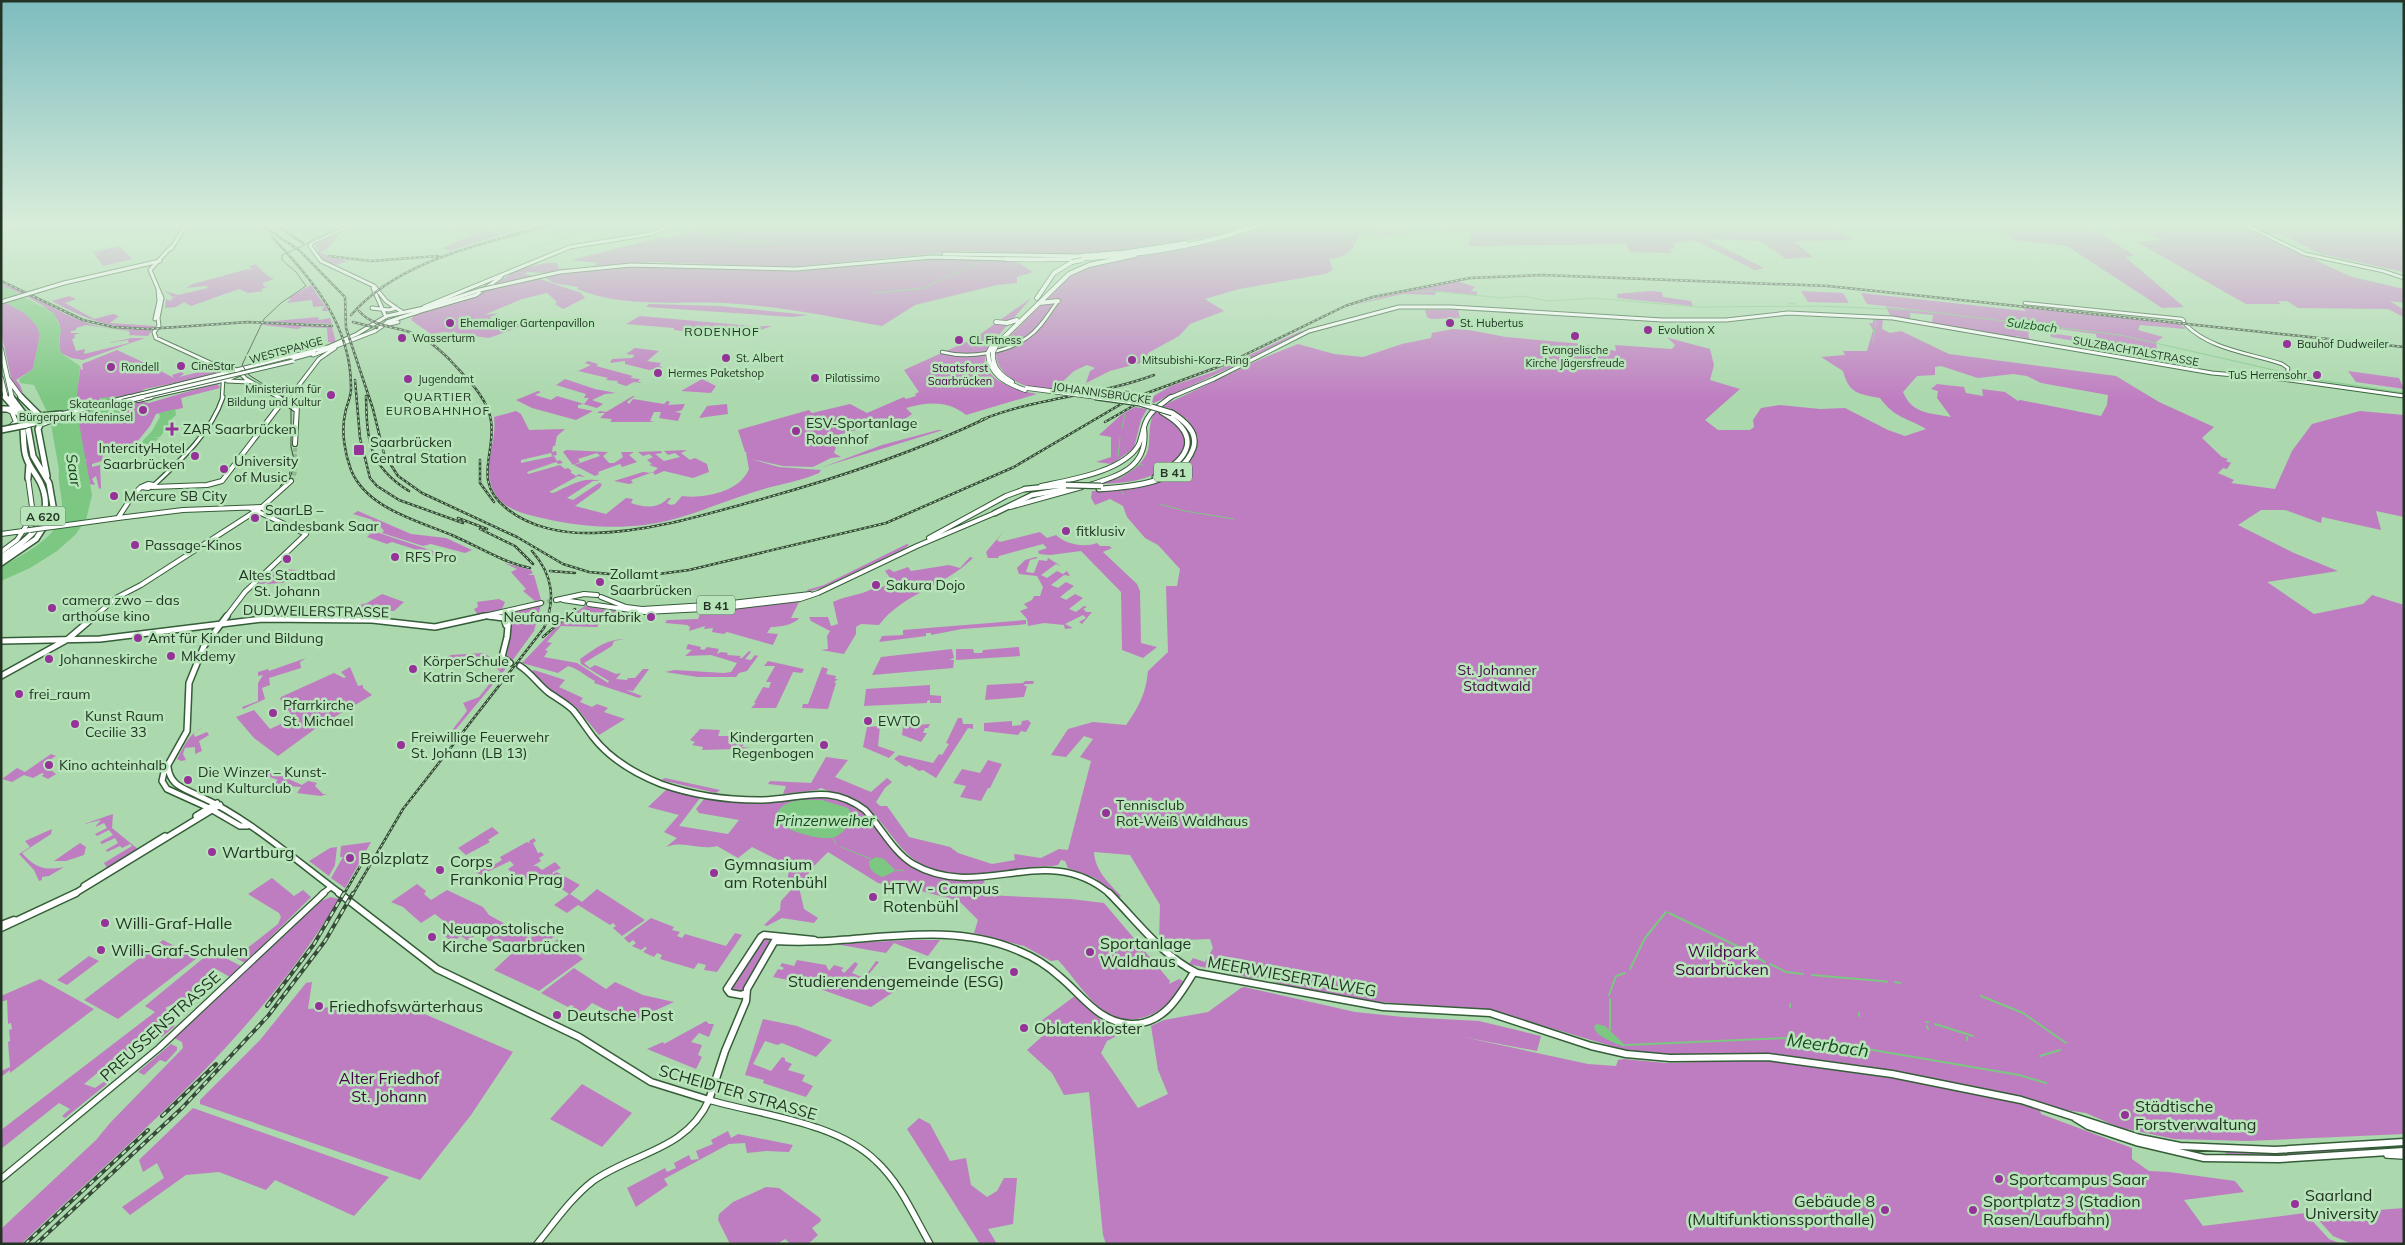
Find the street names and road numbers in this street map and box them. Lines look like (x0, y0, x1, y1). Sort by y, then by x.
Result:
street label: WESTSPANGE (248, 333, 324, 367)
street label: SULZBACHTALSTRASSE (2072, 333, 2200, 369)
street label: JOHANNISBRÜCKE (1052, 379, 1152, 407)
road number: B 41 (1154, 462, 1192, 482)
road number: A 620 (20, 506, 66, 526)
road number: B 41 (697, 596, 735, 614)
street label: DUDWEILERSTRASSE (243, 601, 389, 621)
street label: MEERWIESERTALWEG (1206, 951, 1378, 1001)
street label: PREUSSENSTRASSE (96, 967, 224, 1085)
street label: SCHEIDTER STRASSE (657, 1060, 819, 1124)

